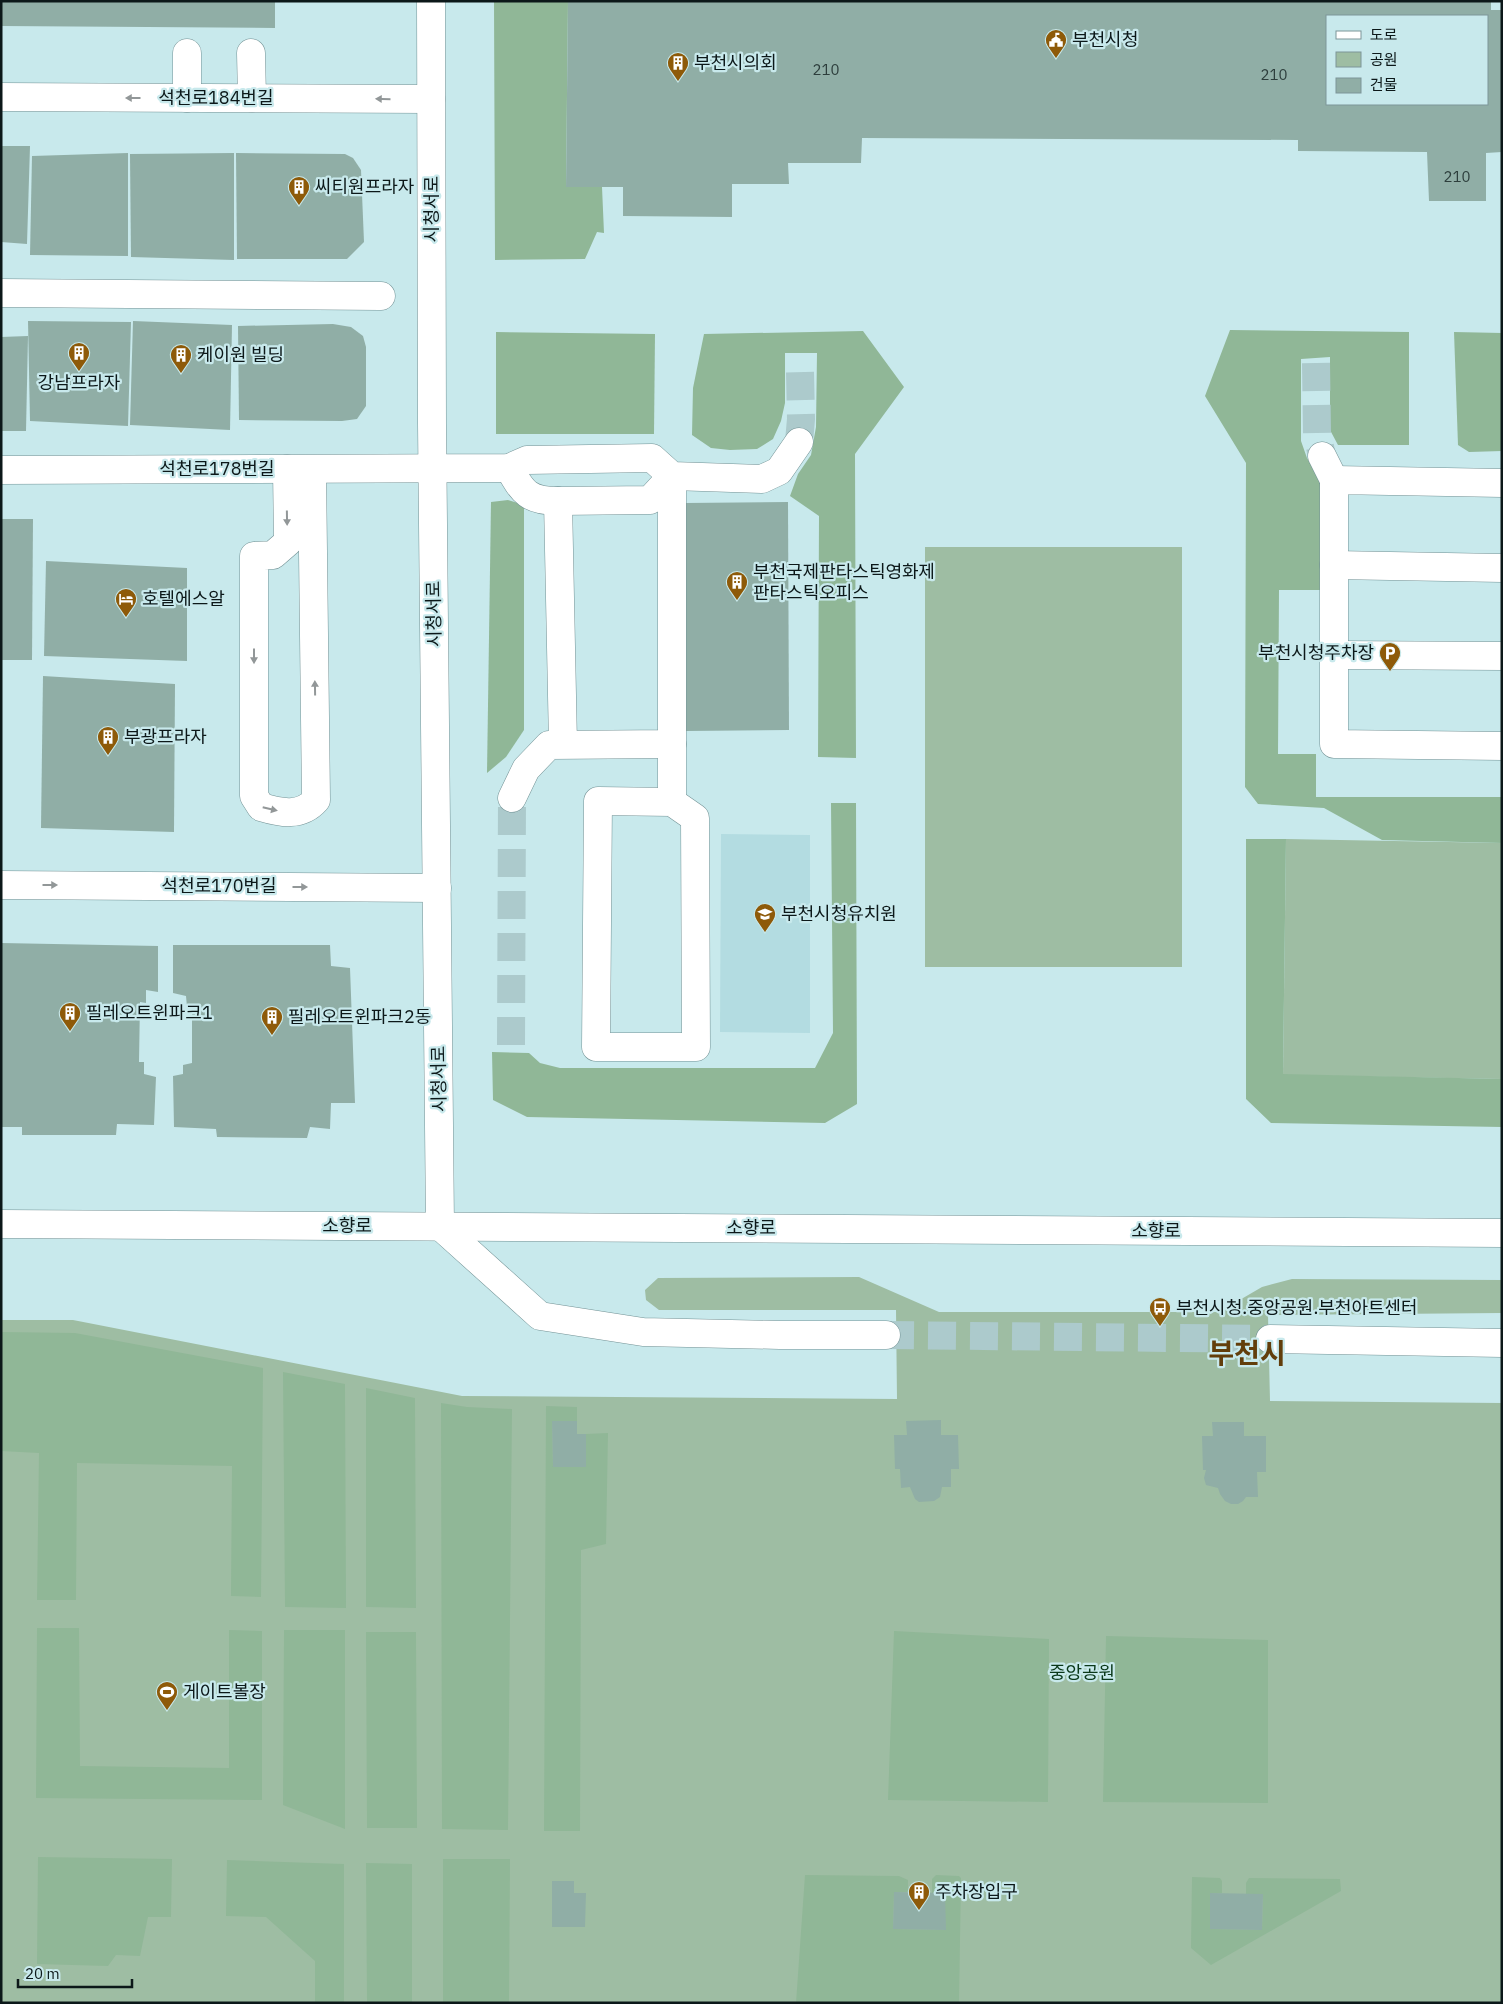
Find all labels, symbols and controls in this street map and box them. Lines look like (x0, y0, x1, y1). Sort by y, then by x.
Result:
legend (1326, 15, 1488, 105)
text: 도로 (1370, 25, 1398, 44)
public building icon: 부천시청 (1044, 28, 1068, 59)
place label: 부천시청 (1072, 28, 1138, 51)
text: 공원 (1370, 50, 1398, 69)
building icon: 부천시의회 (666, 51, 690, 82)
place label: 부천시의회 (694, 51, 777, 74)
house number: 210 (812, 60, 840, 79)
house number: 210 (1260, 65, 1288, 84)
text: 건물 (1370, 75, 1398, 94)
street label: 석천로184번길 (158, 86, 274, 109)
one-way arrow (124, 94, 140, 102)
one-way arrow (374, 95, 390, 103)
house number: 210 (1443, 167, 1471, 186)
building icon: 씨티원프라자 (287, 175, 311, 206)
place label: 씨티원프라자 (315, 175, 415, 198)
street label: 시청서로 (420, 176, 443, 242)
building icon: 강남프라자 (67, 341, 91, 372)
building icon: 케이원 빌딩 (169, 343, 193, 374)
place label: 케이원 빌딩 (197, 343, 284, 366)
place label: 강남프라자 (38, 371, 121, 394)
street label: 석천로178번길 (159, 457, 275, 480)
one-way arrow (284, 510, 292, 526)
place label: 부천국제판타스틱영화제 판타스틱오피스 (753, 560, 935, 604)
building icon: 부천국제판타스틱영화제 판타스틱오피스 (725, 570, 749, 601)
street label: 시청서로 (421, 581, 446, 647)
hotel icon: 호텔에스알 (114, 587, 138, 618)
place label: 호텔에스알 (142, 587, 225, 610)
place label: 부천시청주차장 (1258, 641, 1374, 664)
parking icon: 부천시청주차장 (1378, 641, 1402, 672)
one-way arrow (250, 648, 258, 664)
one-way arrow (311, 680, 319, 696)
building icon: 부광프라자 (96, 725, 120, 756)
place label: 부광프라자 (124, 725, 207, 748)
one-way arrow (262, 806, 277, 814)
street label: 석천로170번길 (161, 874, 277, 897)
one-way arrow (42, 881, 58, 889)
one-way arrow (292, 883, 308, 891)
school or university icon: 부천시청유치원 (753, 902, 777, 933)
place label: 부천시청유치원 (781, 902, 897, 925)
building icon: 필레오트윈파크1 (58, 1001, 82, 1032)
place label: 필레오트윈파크1 (86, 1001, 213, 1024)
building icon: 필레오트윈파크2동 (260, 1005, 284, 1036)
place label: 필레오트윈파크2동 (288, 1005, 431, 1028)
street label: 시청서로 (426, 1046, 451, 1112)
street label: 소향로 (322, 1214, 372, 1237)
street label: 소향로 (726, 1216, 776, 1239)
street label: 소향로 (1131, 1219, 1181, 1242)
bus stop icon: 부천시청.중앙공원.부천아트센터 (1148, 1296, 1172, 1327)
place label: 부천시청.중앙공원.부천아트센터 (1176, 1296, 1418, 1319)
district label: 부천시 (1208, 1334, 1286, 1371)
park label: 중앙공원 (1049, 1661, 1115, 1684)
sports icon: 게이트볼장 (155, 1680, 179, 1711)
place label: 게이트볼장 (183, 1680, 266, 1703)
building icon: 주차장입구 (907, 1880, 931, 1911)
place label: 주차장입구 (935, 1880, 1018, 1903)
scale bar (18, 1956, 131, 1988)
text: 20 m (25, 1964, 60, 1983)

